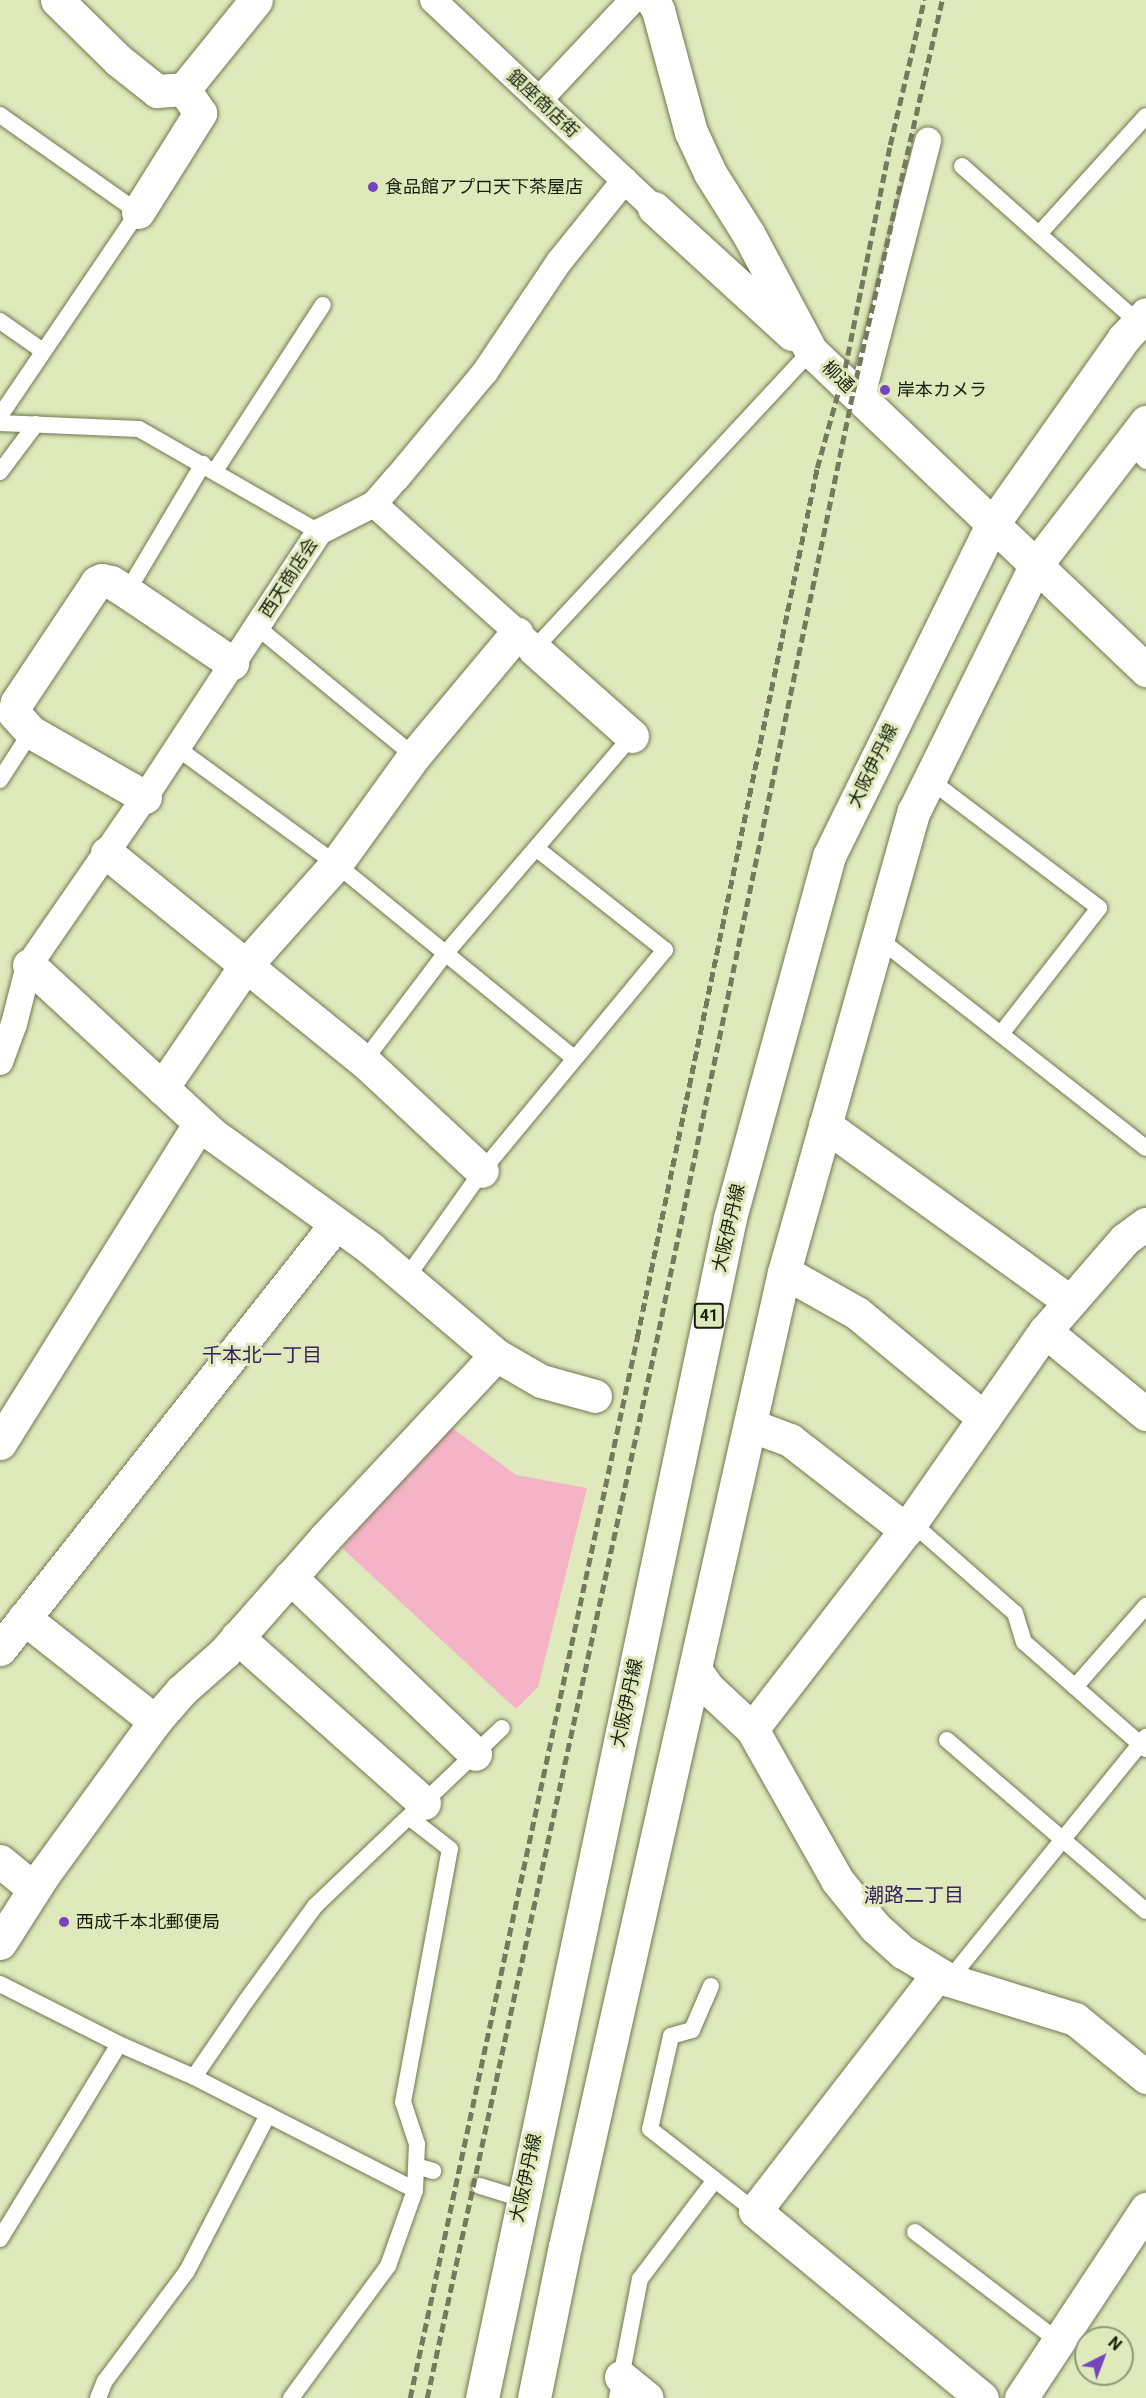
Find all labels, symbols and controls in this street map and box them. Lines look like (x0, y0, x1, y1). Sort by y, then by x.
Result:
street label: 銀座商店街 (503, 65, 583, 143)
place label: 食品館アプロ天下茶屋店 (385, 176, 583, 198)
marker: 食品館アプロ天下茶屋店 (366, 180, 380, 194)
street label: 柳通 (818, 357, 858, 397)
place label: 岸本カメラ (897, 379, 987, 401)
marker: 岸本カメラ (878, 383, 892, 397)
street label: 西天商店会 (255, 534, 323, 622)
street label: 大阪伊丹線 (844, 721, 902, 811)
street label: 大阪伊丹線 (708, 1182, 750, 1274)
road number: 41 (692, 1303, 726, 1329)
district label: 千本北一丁目 (202, 1343, 322, 1367)
street label: 大阪伊丹線 (607, 1657, 647, 1749)
district label: 潮路二丁目 (864, 1883, 964, 1907)
place label: 西成千本北郵便局 (76, 1911, 220, 1933)
marker: 西成千本北郵便局 (57, 1915, 71, 1929)
street label: 大阪伊丹線 (506, 2132, 546, 2224)
north arrow (1074, 2326, 1134, 2386)
text: N (1104, 2333, 1126, 2355)

